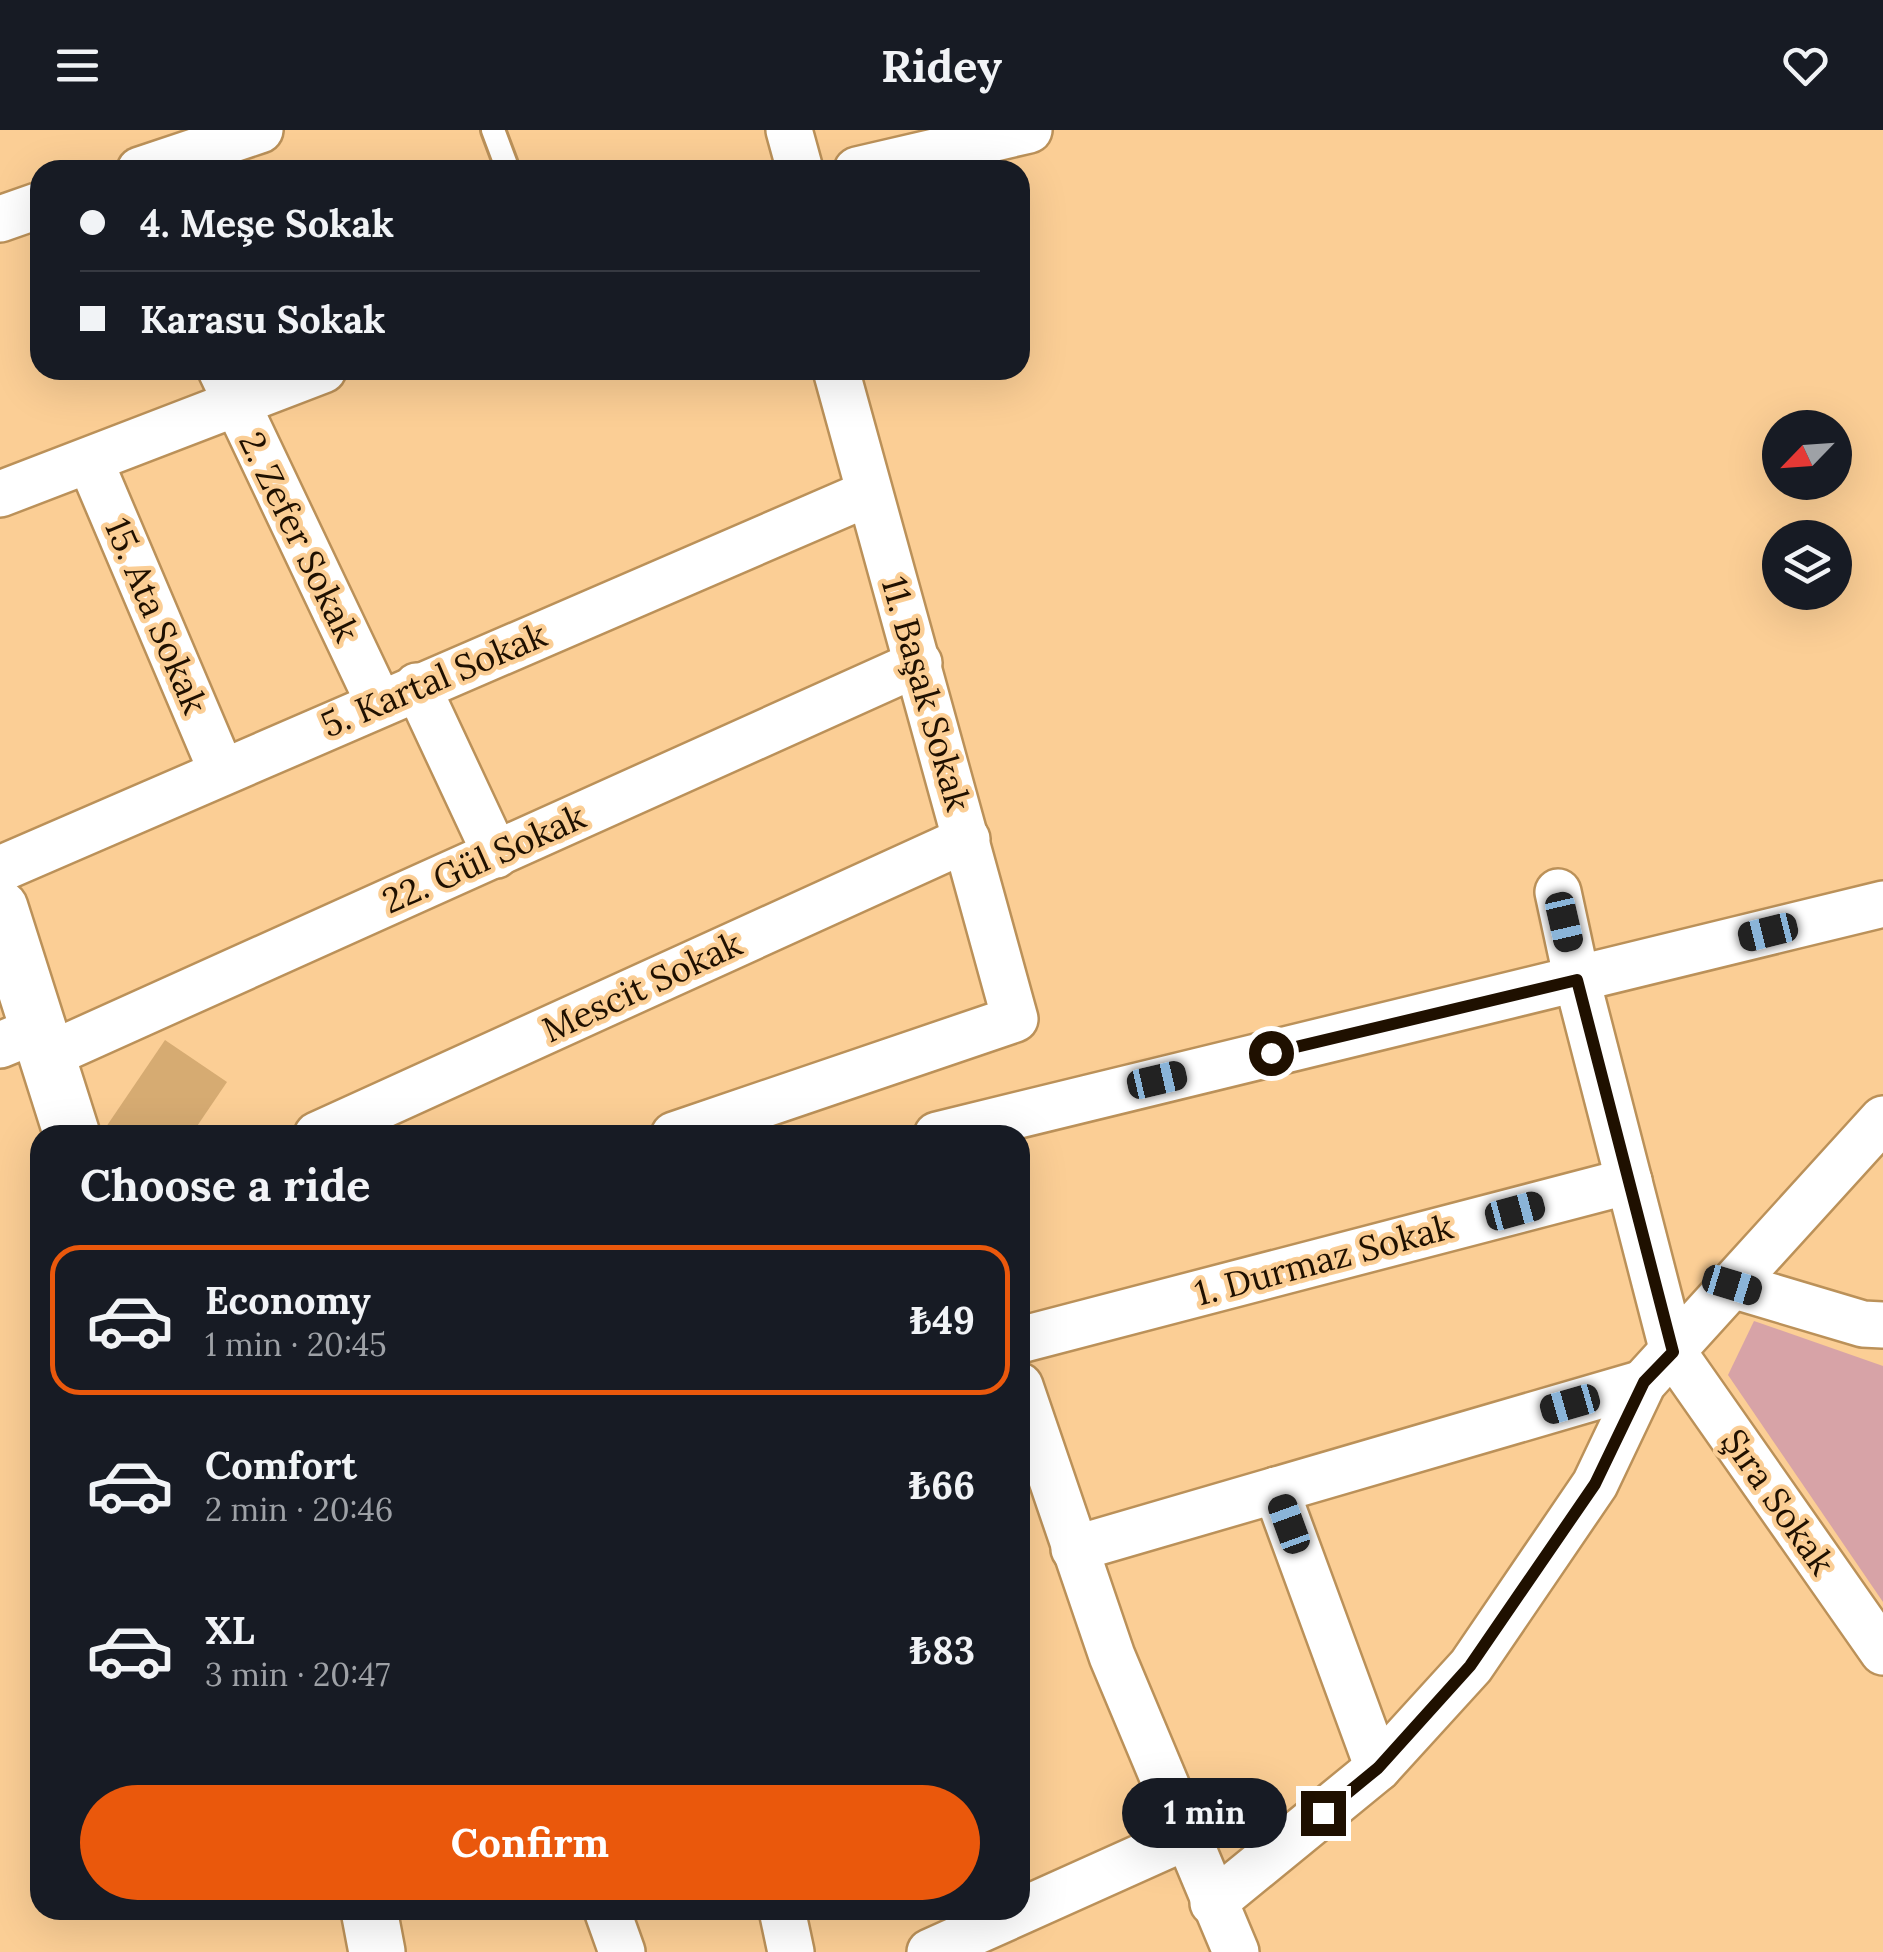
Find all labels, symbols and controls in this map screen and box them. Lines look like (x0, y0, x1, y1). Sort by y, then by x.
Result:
text: Ridey (881, 37, 1002, 94)
icon: menu (50, 38, 105, 93)
icon: heart (1778, 38, 1833, 93)
text: 4. Meşe Sokak (140, 199, 394, 247)
text: Karasu Sokak (140, 295, 386, 343)
north arrow (1762, 410, 1852, 500)
map controls (1762, 410, 1852, 610)
street label: 2. Zefer Sokak (229, 425, 370, 649)
street label: 15. Ata Sokak (95, 511, 218, 721)
button: layers (1762, 520, 1852, 610)
street label: 11. Başak Sokak (872, 572, 981, 816)
street label: 5. Kartal Sokak (314, 612, 553, 747)
street label: 22. Gül Sokak (375, 794, 593, 923)
car (1543, 889, 1585, 955)
car (1735, 910, 1801, 954)
street label: Mescit Sokak (535, 921, 749, 1052)
route start (1249, 1031, 1294, 1076)
car (1124, 1059, 1190, 1101)
text: Choose a ride (80, 1156, 370, 1213)
car (1482, 1189, 1548, 1233)
street label: 1. Durmaz Sokak (1190, 1203, 1458, 1316)
car (1699, 1262, 1765, 1308)
icon: car (85, 1275, 175, 1365)
text: Economy (205, 1276, 371, 1324)
text: ₺49 (910, 1296, 975, 1344)
text: 1 min · 20:45 (205, 1324, 387, 1365)
car (1537, 1381, 1603, 1427)
street label: Şıra Sokak (1712, 1420, 1845, 1583)
icon: car (85, 1440, 175, 1530)
text: Comfort (205, 1441, 357, 1489)
text: ₺66 (909, 1461, 975, 1509)
text: 2 min · 20:46 (205, 1489, 393, 1530)
car (1265, 1491, 1313, 1557)
icon: car (85, 1605, 175, 1695)
text: XL (205, 1606, 255, 1654)
text: ₺83 (909, 1626, 975, 1674)
text: 3 min · 20:47 (205, 1654, 390, 1695)
callout: 1 min (1123, 1778, 1288, 1848)
button: Confirm (80, 1785, 980, 1900)
route end (1301, 1791, 1346, 1836)
text: 1 min (1164, 1792, 1245, 1833)

